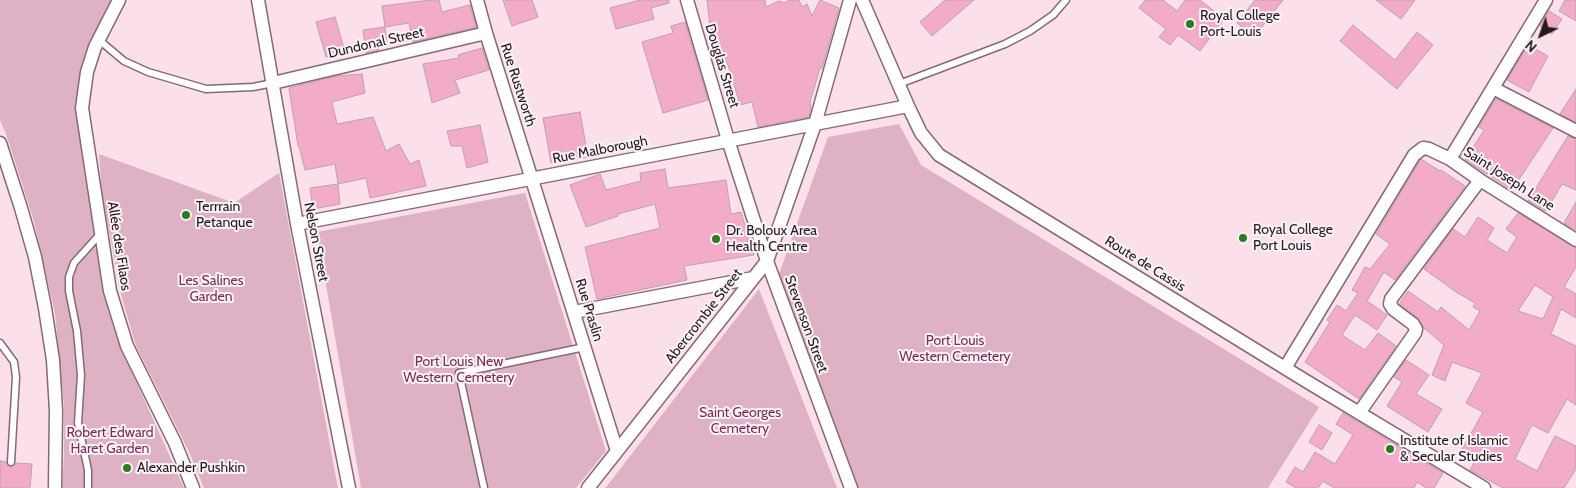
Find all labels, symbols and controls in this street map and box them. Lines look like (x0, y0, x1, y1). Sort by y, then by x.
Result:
place label: Royal College Port-Louis (1200, 8, 1280, 40)
north arrow (1516, 10, 1566, 60)
marker: Royal College Port-Louis (1184, 18, 1196, 30)
street label: Douglas Street (701, 22, 743, 110)
street label: Dundonal Street (327, 24, 425, 62)
text: N (1521, 36, 1541, 56)
street label: Rue Rustworth (497, 41, 539, 129)
street label: Rue Malborough (551, 133, 649, 167)
street label: Saint Joseph Lane (1461, 143, 1557, 215)
place label: Terrrain Petanque (196, 199, 253, 232)
street label: Allée des Filaos (104, 200, 134, 292)
street label: Nelson Street (300, 201, 332, 283)
marker: Terrrain Petanque (180, 209, 192, 221)
place label: Royal College Port Louis (1253, 222, 1333, 254)
place label: Dr. Boloux Area Health Centre (726, 223, 817, 256)
marker: Royal College Port Louis (1237, 232, 1249, 244)
marker: Dr. Boloux Area Health Centre (710, 233, 722, 245)
street label: Route de Cassis (1102, 233, 1188, 295)
street label: Abercrombie Street (662, 265, 746, 367)
park label: Les Salines Garden (179, 273, 243, 306)
street label: Stevenson Street (781, 273, 831, 375)
street label: Rue Praslin (571, 277, 607, 343)
park label: Port Louis Western Cemetery (899, 333, 1011, 366)
park label: Port Louis New Western Cemetery (403, 354, 515, 387)
park label: Saint Georges Cemetery (699, 405, 781, 438)
park label: Robert Edward Haret Garden (66, 425, 154, 458)
place label: Institute of Islamic & Secular Studies (1400, 433, 1508, 466)
marker: Institute of Islamic & Secular Studies (1384, 443, 1396, 455)
place label: Alexander Pushkin (137, 460, 245, 476)
marker: Alexander Pushkin (121, 462, 133, 474)

